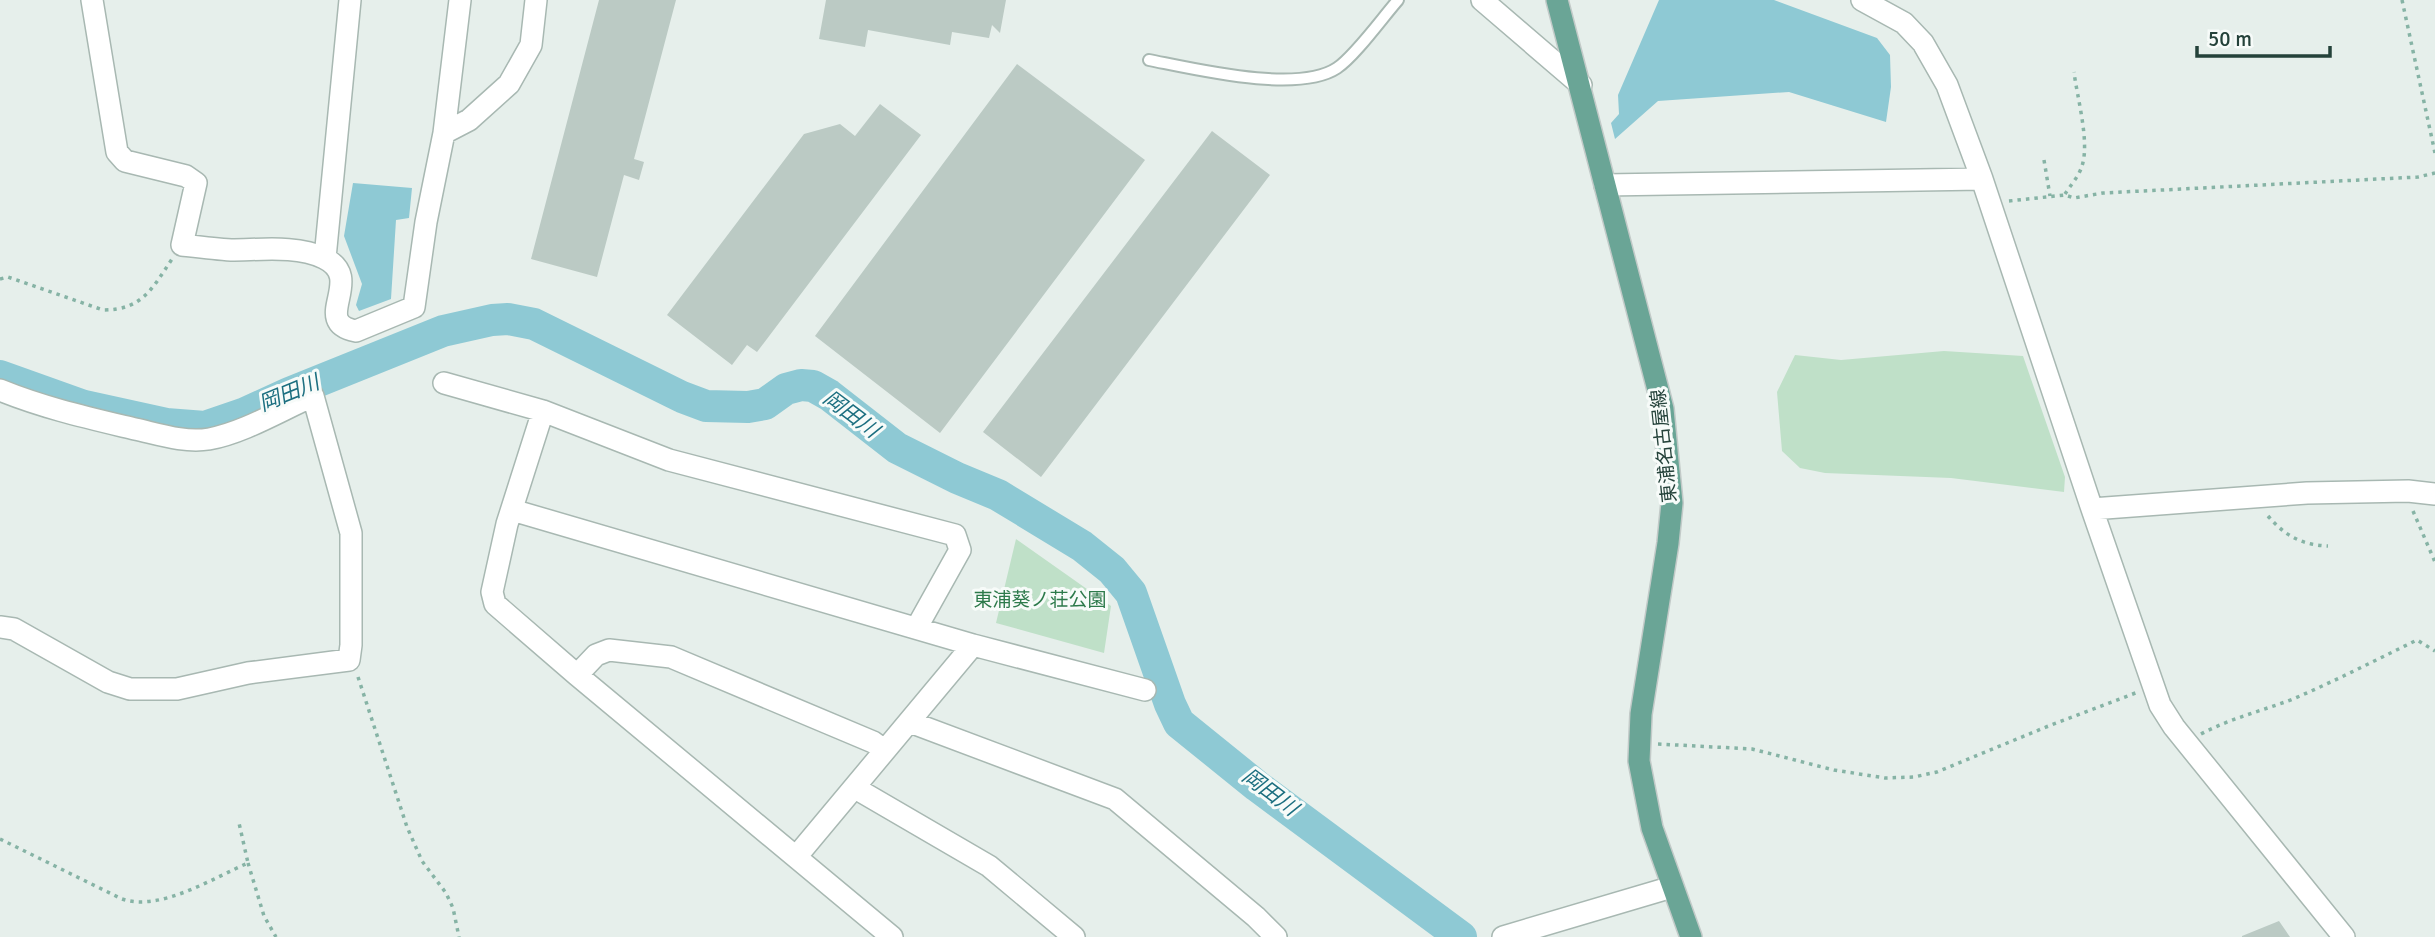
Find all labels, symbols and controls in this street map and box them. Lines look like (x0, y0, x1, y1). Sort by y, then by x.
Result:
scale bar (2197, 14, 2330, 58)
text: 50 m (2208, 26, 2252, 52)
water label: 岡田川 (255, 368, 325, 417)
water label: 岡田川 (818, 385, 886, 445)
street label: 東浦名古屋線 (1646, 388, 1682, 504)
park label: 東浦葵ノ荘公園 (973, 588, 1107, 612)
water label: 岡田川 (1237, 763, 1305, 823)

